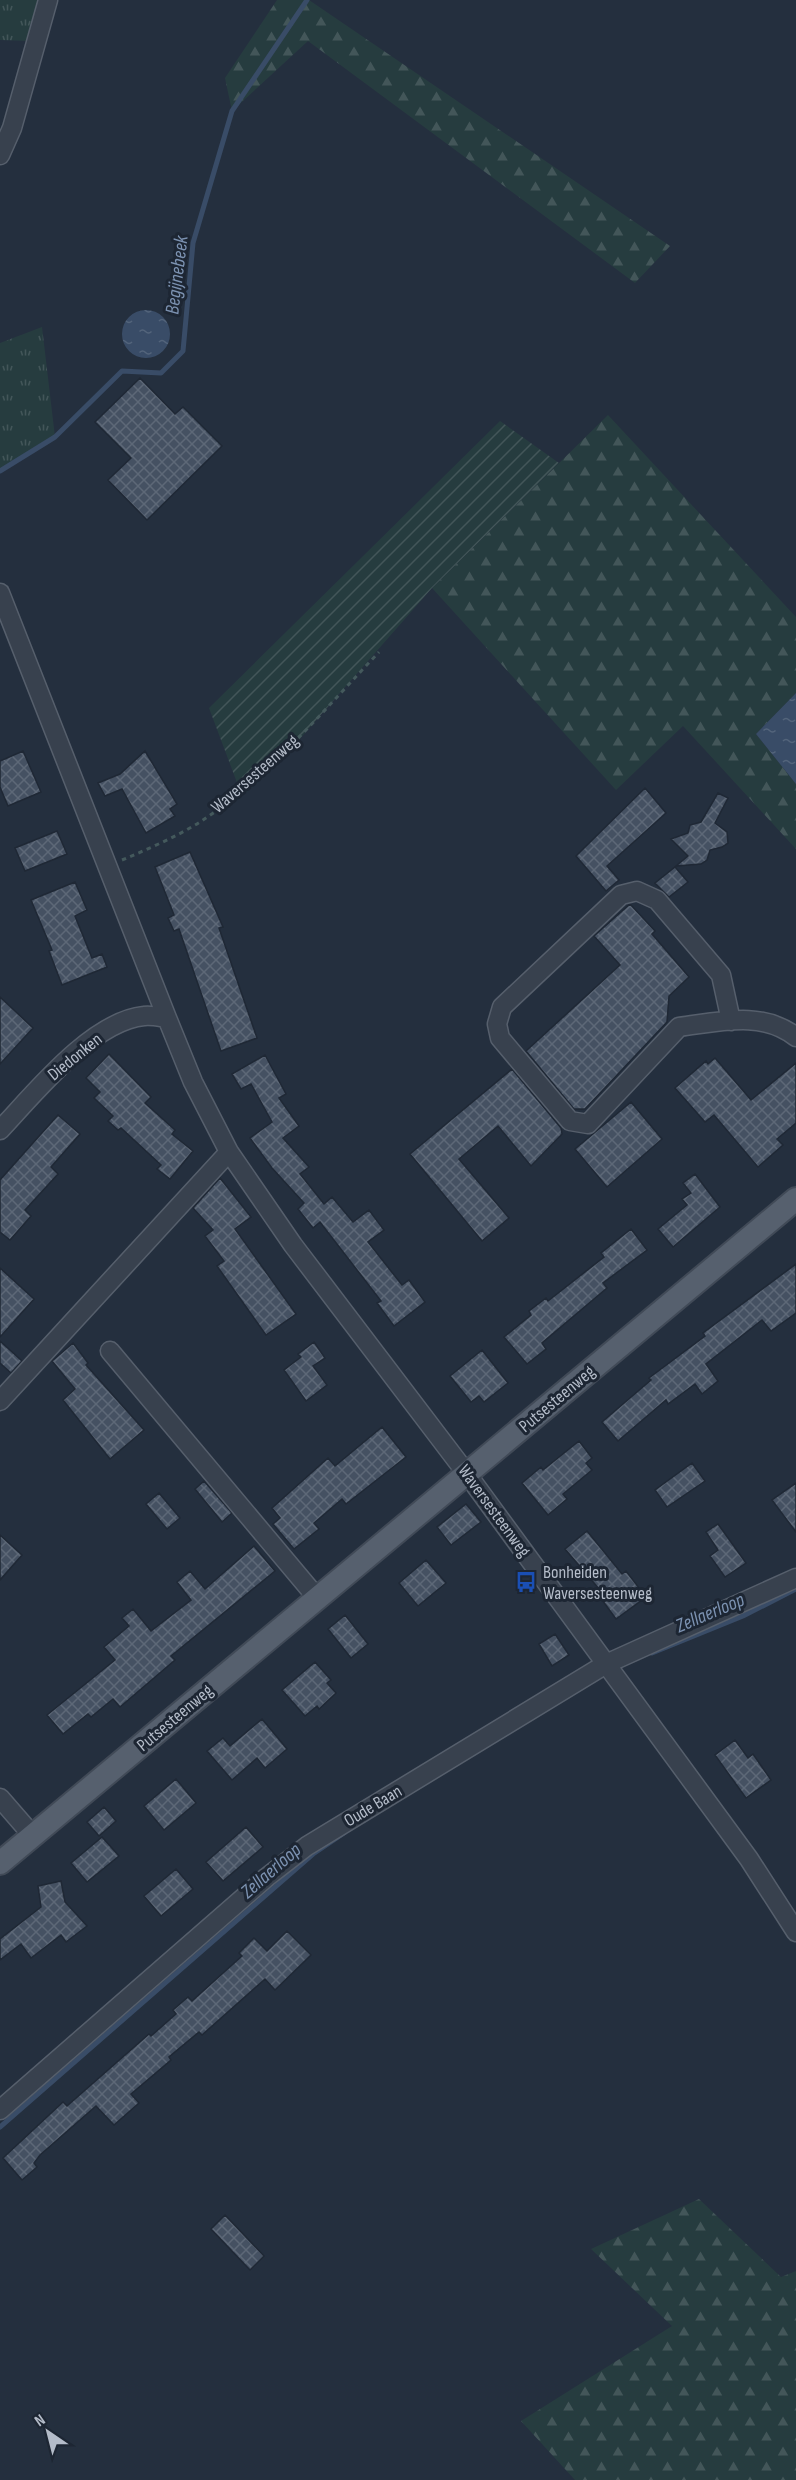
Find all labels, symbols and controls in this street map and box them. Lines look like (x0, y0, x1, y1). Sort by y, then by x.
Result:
water label: Begijnebeek (160, 234, 194, 316)
street label: Waversesteenweg (207, 730, 303, 818)
street label: Diedonken (44, 1029, 106, 1085)
street label: Putsesteenweg (515, 1361, 599, 1437)
street label: Waversesteenweg (453, 1461, 535, 1561)
place label: Bonheiden Waversesteenweg (543, 1562, 652, 1604)
bus stop icon: Bonheiden Waversesteenweg (514, 1570, 538, 1594)
water label: Zellaerloop (671, 1588, 748, 1639)
street label: Putsesteenweg (133, 1680, 217, 1756)
street label: Oude Baan (340, 1781, 406, 1831)
water label: Zellaerloop (235, 1838, 306, 1904)
north arrow (18, 2402, 78, 2462)
text: N (31, 2411, 49, 2431)

